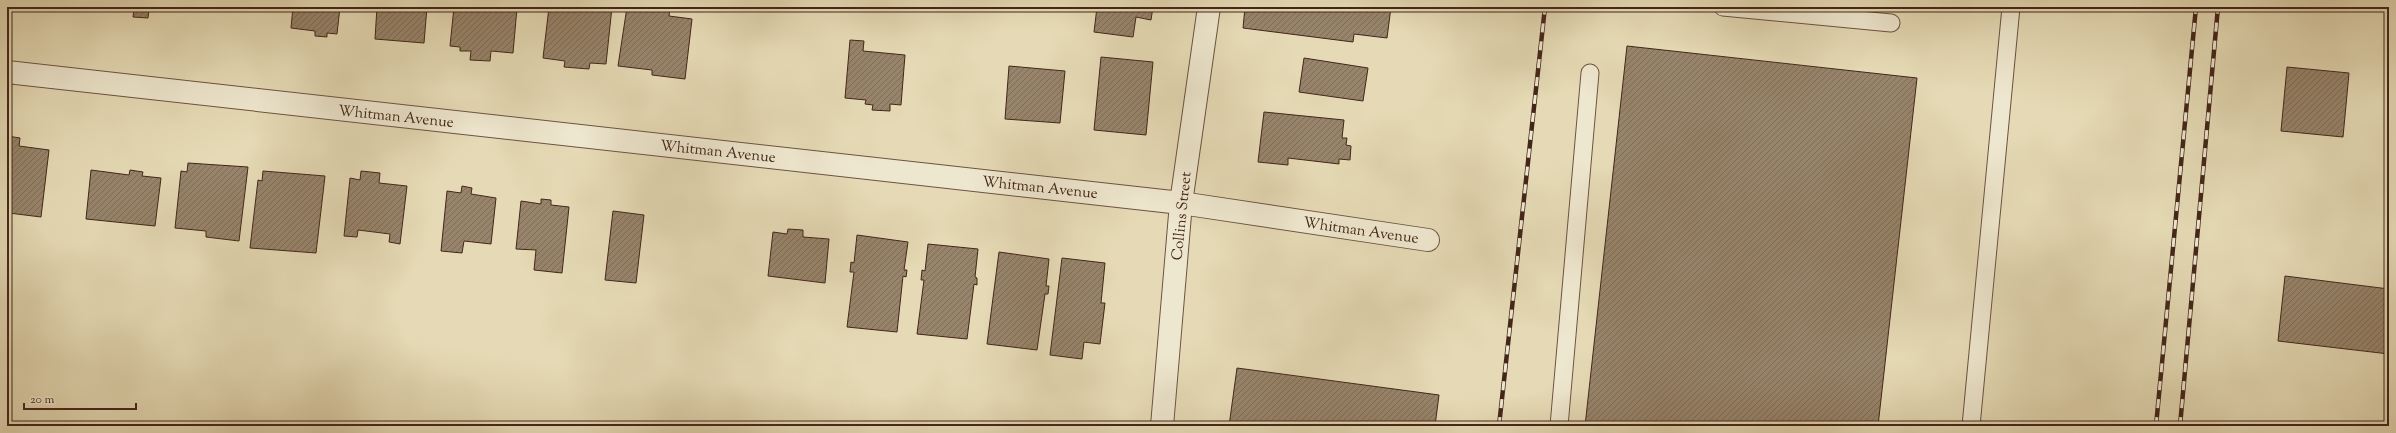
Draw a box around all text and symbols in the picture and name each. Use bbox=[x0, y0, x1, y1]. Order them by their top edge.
street label: Whitman Avenue bbox=[337, 101, 455, 134]
street label: Whitman Avenue bbox=[659, 136, 777, 169]
street label: Collins Street bbox=[1167, 171, 1198, 262]
street label: Whitman Avenue bbox=[981, 172, 1099, 205]
street label: Whitman Avenue bbox=[1302, 213, 1420, 250]
scale bar bbox=[24, 385, 136, 411]
text: 20 m bbox=[30, 391, 55, 409]

